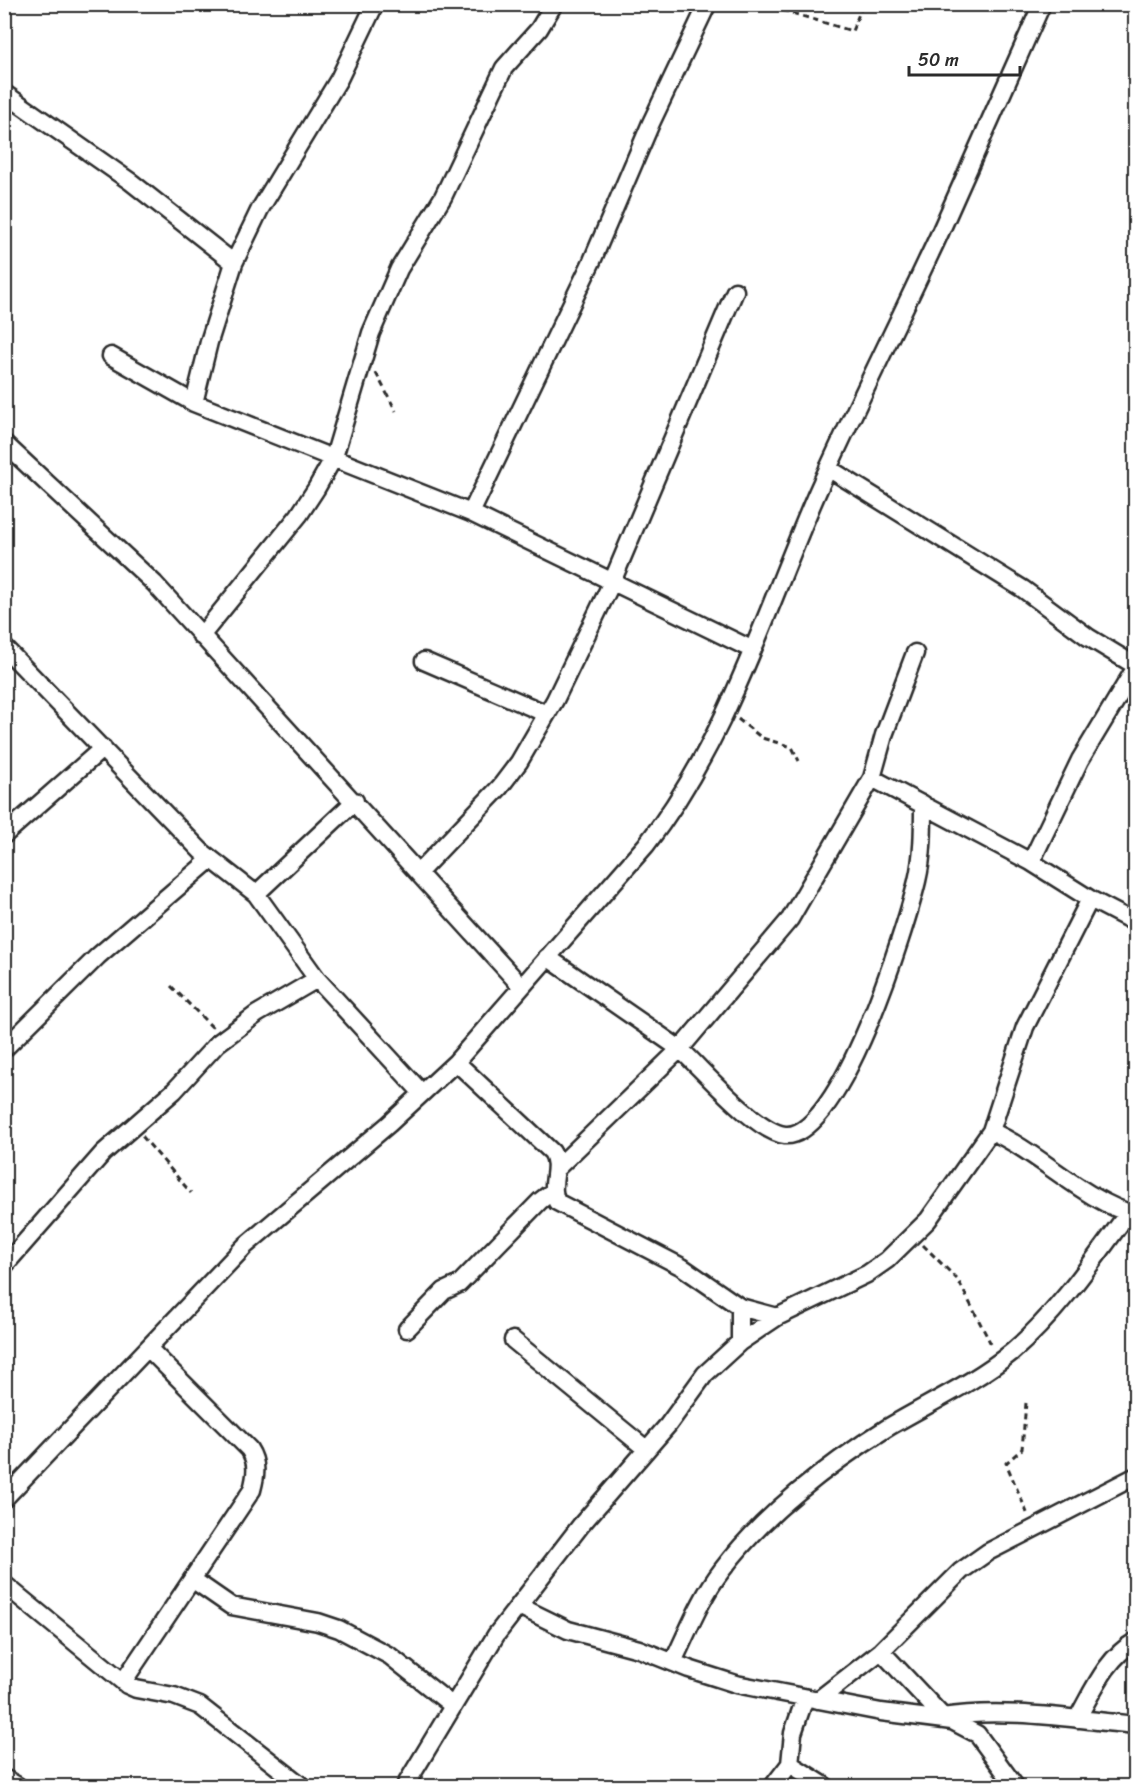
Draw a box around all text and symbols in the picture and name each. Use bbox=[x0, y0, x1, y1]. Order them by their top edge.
scale bar bbox=[909, 39, 1020, 77]
text: 50 m bbox=[918, 44, 959, 76]

